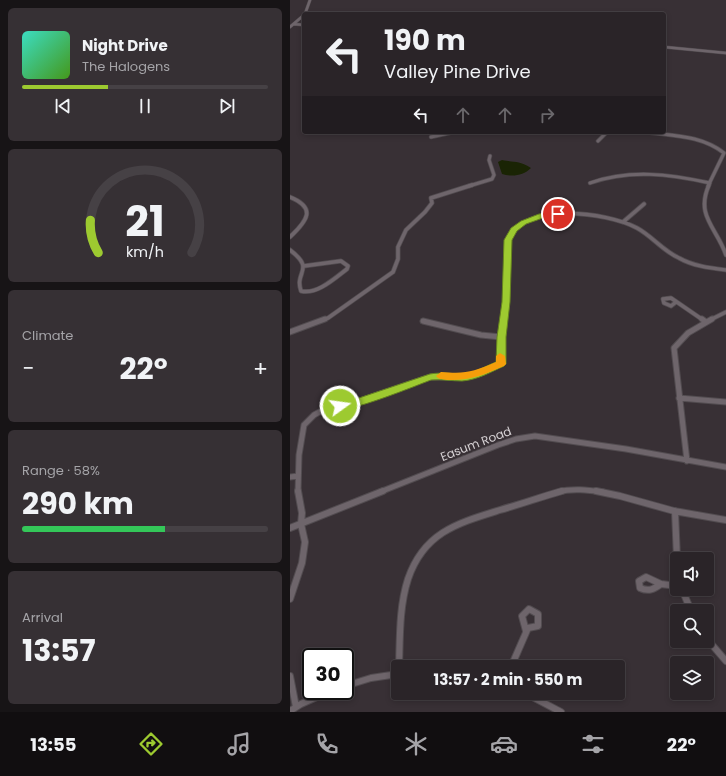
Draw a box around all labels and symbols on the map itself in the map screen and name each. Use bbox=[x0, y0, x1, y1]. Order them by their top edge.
pin bbox=[541, 197, 575, 231]
position arrow bbox=[319, 385, 361, 427]
street label: Easum Road bbox=[438, 422, 514, 465]
speed limit sign: 30 bbox=[302, 648, 354, 700]

